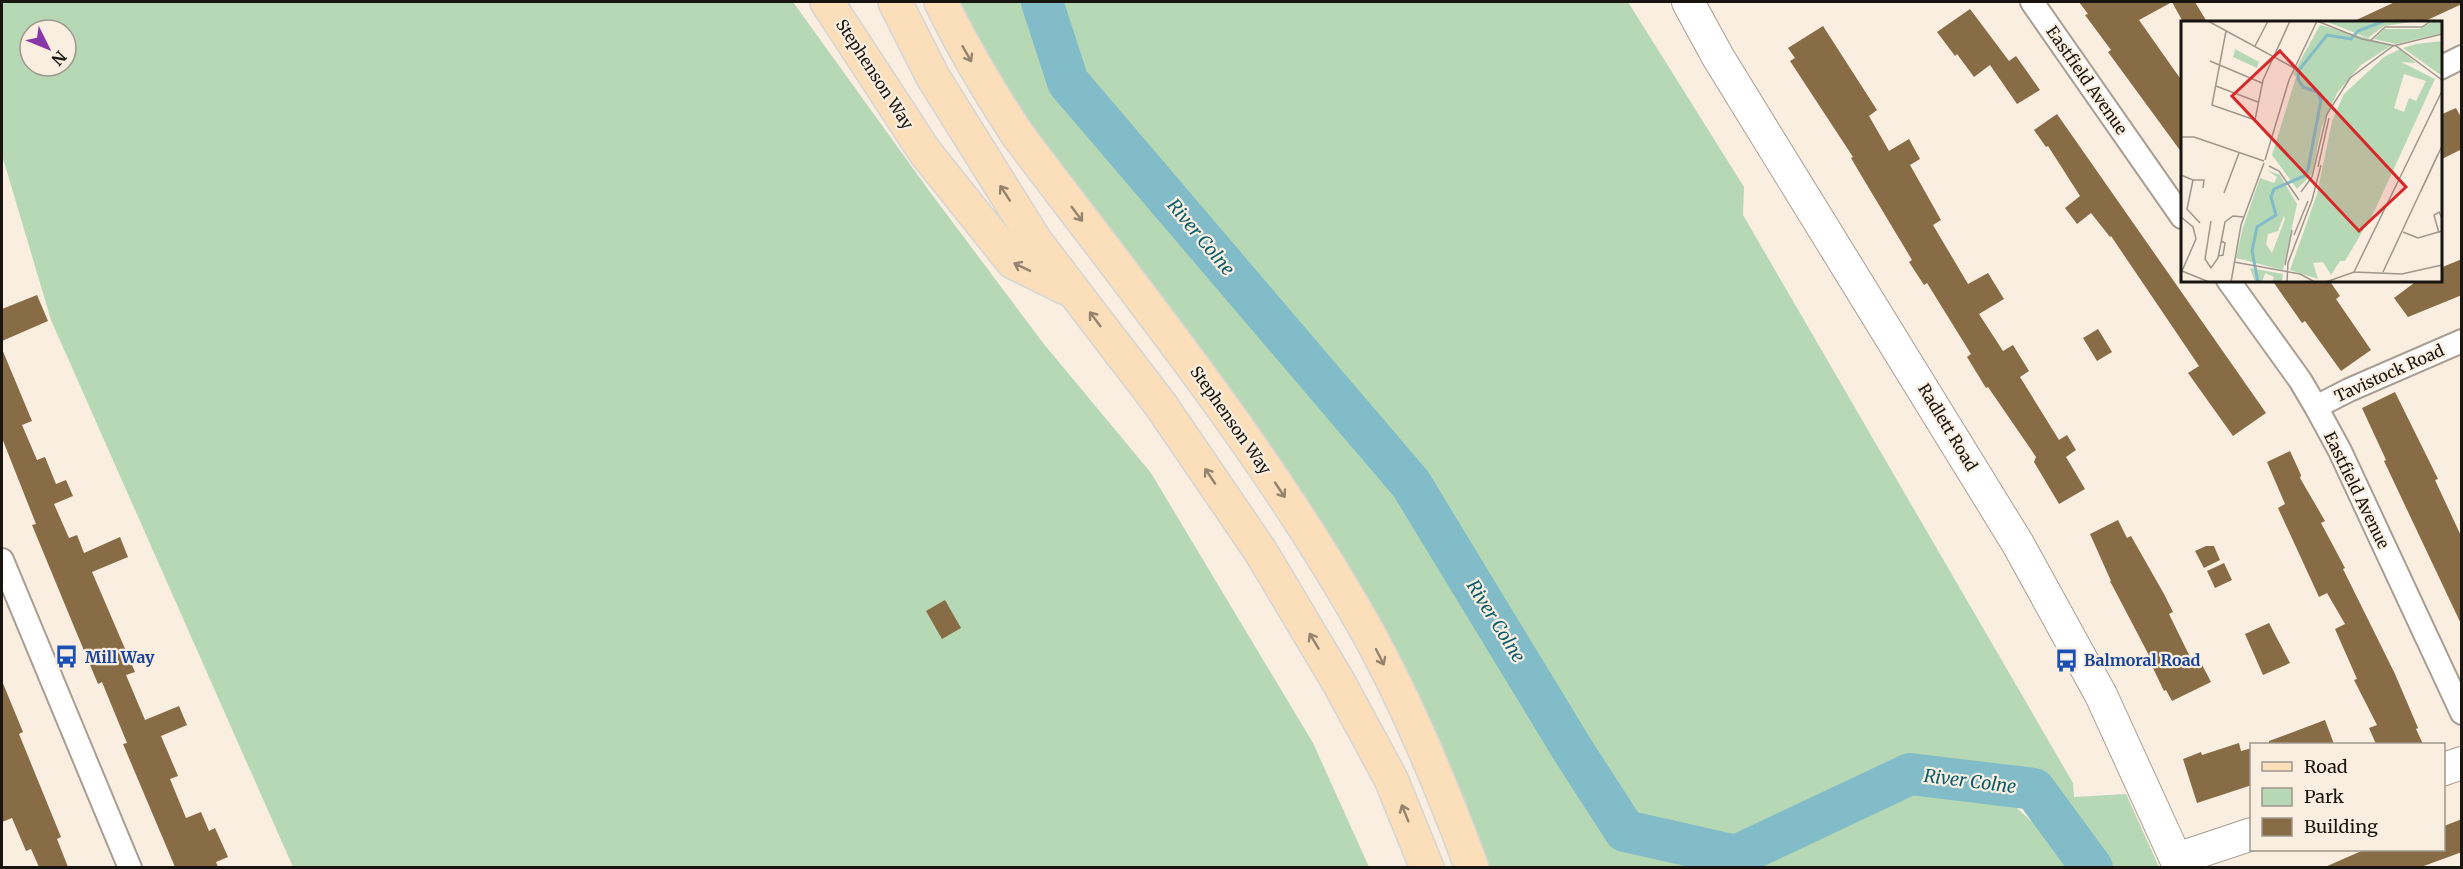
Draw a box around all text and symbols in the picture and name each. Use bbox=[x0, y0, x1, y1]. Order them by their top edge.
street label: Stephenson Way bbox=[832, 15, 918, 133]
north arrow bbox=[18, 18, 78, 78]
inset map bbox=[2181, 21, 2442, 282]
street label: Eastfield Avenue bbox=[2042, 22, 2132, 138]
one-way arrow bbox=[961, 45, 973, 62]
text: N bbox=[47, 47, 71, 70]
one-way arrow bbox=[998, 185, 1011, 202]
water label: River Colne bbox=[1162, 194, 1240, 280]
one-way arrow bbox=[1071, 206, 1084, 222]
one-way arrow bbox=[1014, 261, 1032, 272]
one-way arrow bbox=[1088, 311, 1101, 327]
street label: Tavistock Road bbox=[2331, 340, 2447, 406]
street label: Stephenson Way bbox=[1186, 362, 1276, 478]
street label: Radlett Road bbox=[1914, 380, 1982, 475]
street label: Eastfield Avenue bbox=[2320, 428, 2394, 552]
one-way arrow bbox=[1204, 468, 1216, 485]
one-way arrow bbox=[1274, 481, 1286, 497]
water label: River Colne bbox=[1462, 576, 1530, 666]
one-way arrow bbox=[1308, 633, 1320, 650]
bus stop icon: Mill Way bbox=[54, 644, 80, 670]
place label: Mill Way bbox=[85, 647, 155, 667]
bus stop icon: Balmoral Road bbox=[2053, 647, 2079, 673]
one-way arrow bbox=[1374, 648, 1386, 665]
place label: Balmoral Road bbox=[2084, 650, 2201, 670]
legend bbox=[2250, 743, 2445, 851]
text: Road bbox=[2304, 755, 2348, 778]
water label: River Colne bbox=[1923, 764, 2017, 798]
text: Park bbox=[2304, 785, 2345, 808]
one-way arrow bbox=[1399, 805, 1410, 823]
text: Building bbox=[2304, 815, 2378, 838]

